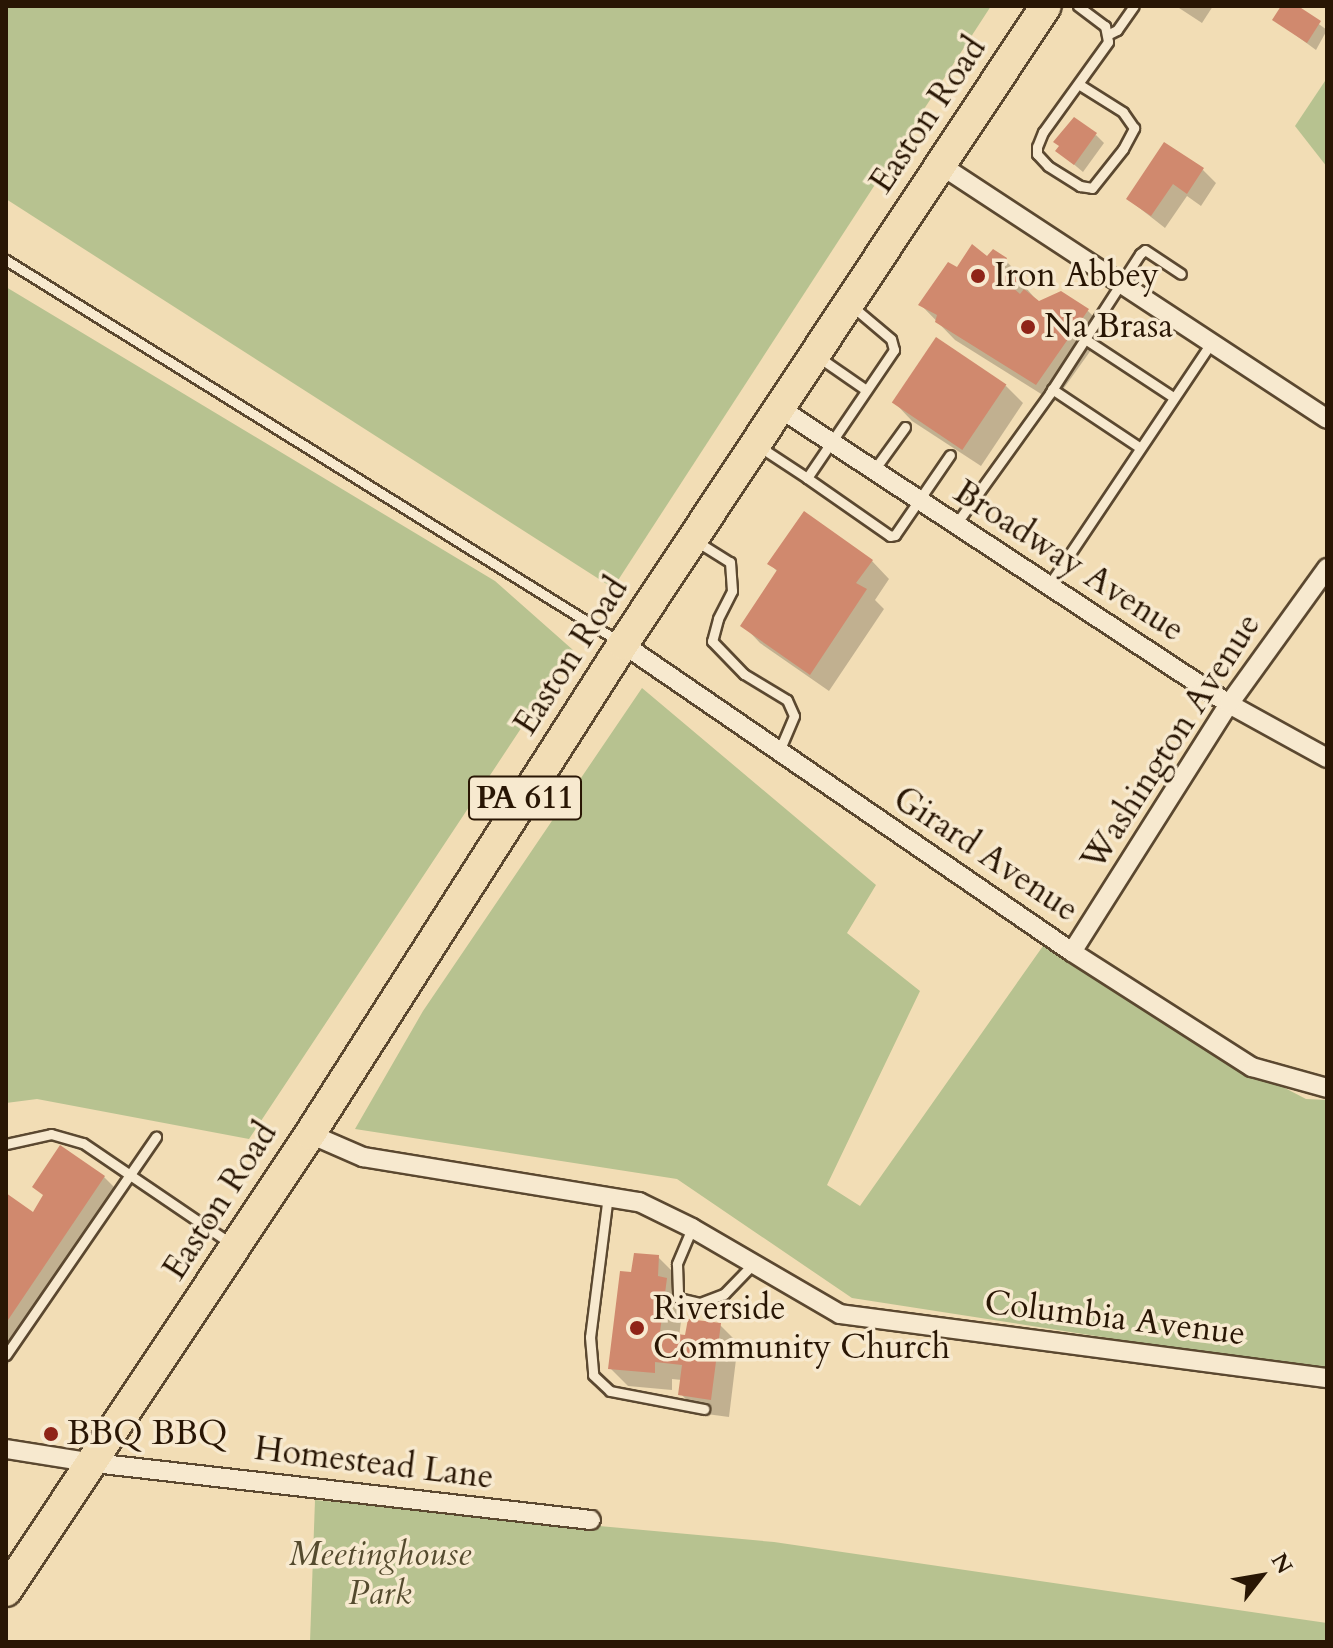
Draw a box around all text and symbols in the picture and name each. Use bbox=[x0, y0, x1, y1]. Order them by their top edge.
street label: Easton Road bbox=[861, 29, 995, 201]
place label: Iron Abbey bbox=[994, 256, 1159, 296]
marker: Iron Abbey bbox=[969, 267, 987, 285]
place label: Na Brasa bbox=[1044, 307, 1173, 347]
marker: Na Brasa bbox=[1019, 318, 1037, 336]
street label: Broadway Avenue bbox=[946, 471, 1192, 651]
street label: Easton Road bbox=[505, 570, 637, 742]
street label: Washington Avenue bbox=[1073, 606, 1269, 878]
road number: PA 611 bbox=[467, 770, 583, 826]
street label: Girard Avenue bbox=[886, 777, 1086, 931]
street label: Easton Road bbox=[154, 1115, 286, 1287]
street label: Columbia Avenue bbox=[982, 1282, 1248, 1354]
place label: Riverside Community Church bbox=[653, 1288, 950, 1368]
marker: Riverside Community Church bbox=[628, 1319, 646, 1337]
place label: BBQ BBQ bbox=[67, 1414, 227, 1454]
marker: BBQ BBQ bbox=[42, 1425, 60, 1443]
street label: Homestead Lane bbox=[252, 1428, 496, 1498]
park label: Meetinghouse Park bbox=[289, 1534, 471, 1614]
north arrow bbox=[1221, 1536, 1301, 1616]
text: N bbox=[1264, 1548, 1299, 1580]

